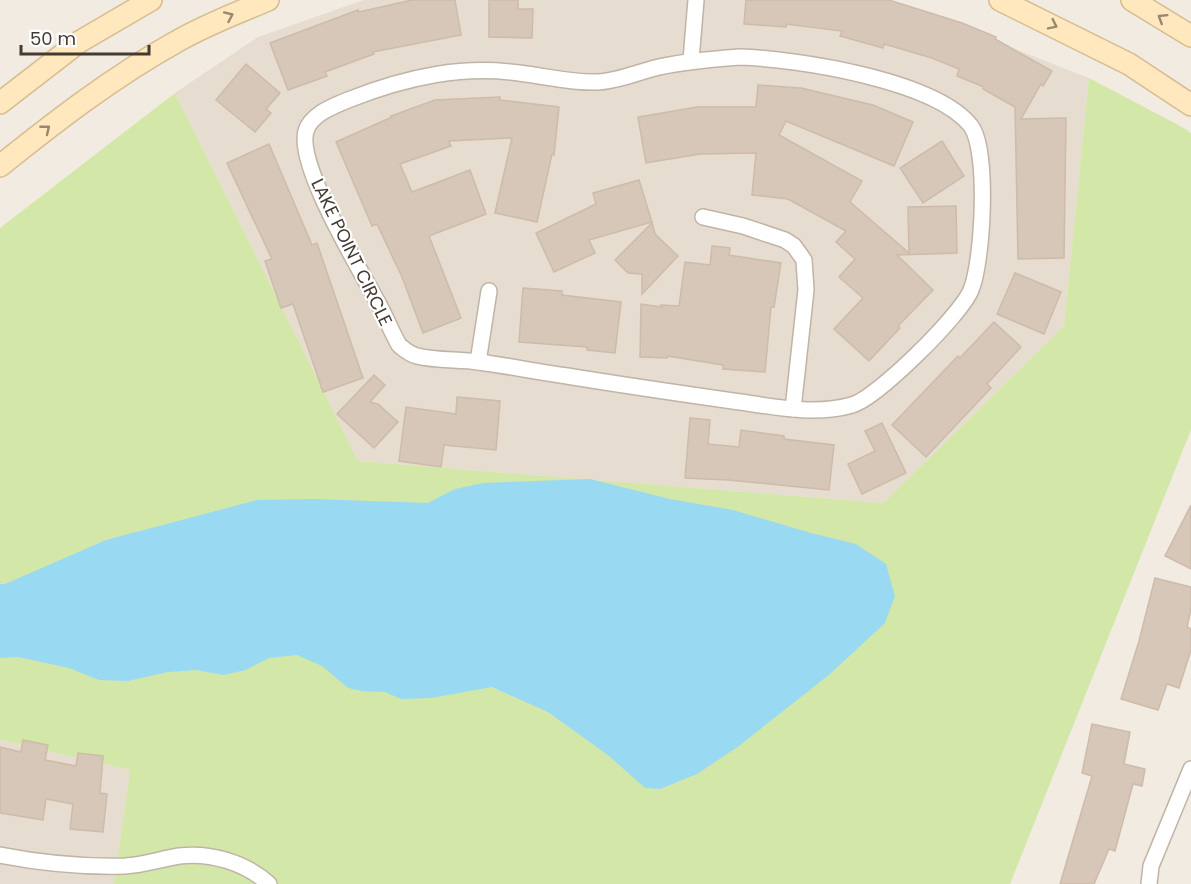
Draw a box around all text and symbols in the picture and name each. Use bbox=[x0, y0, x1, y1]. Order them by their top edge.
one-way arrow bbox=[223, 12, 234, 24]
one-way arrow bbox=[1158, 13, 1168, 25]
scale bar bbox=[21, 18, 148, 56]
one-way arrow bbox=[1046, 18, 1057, 29]
text: 50 m bbox=[30, 26, 76, 51]
one-way arrow bbox=[39, 126, 50, 137]
street label: LAKE POINT CIRCLE bbox=[305, 174, 399, 330]

